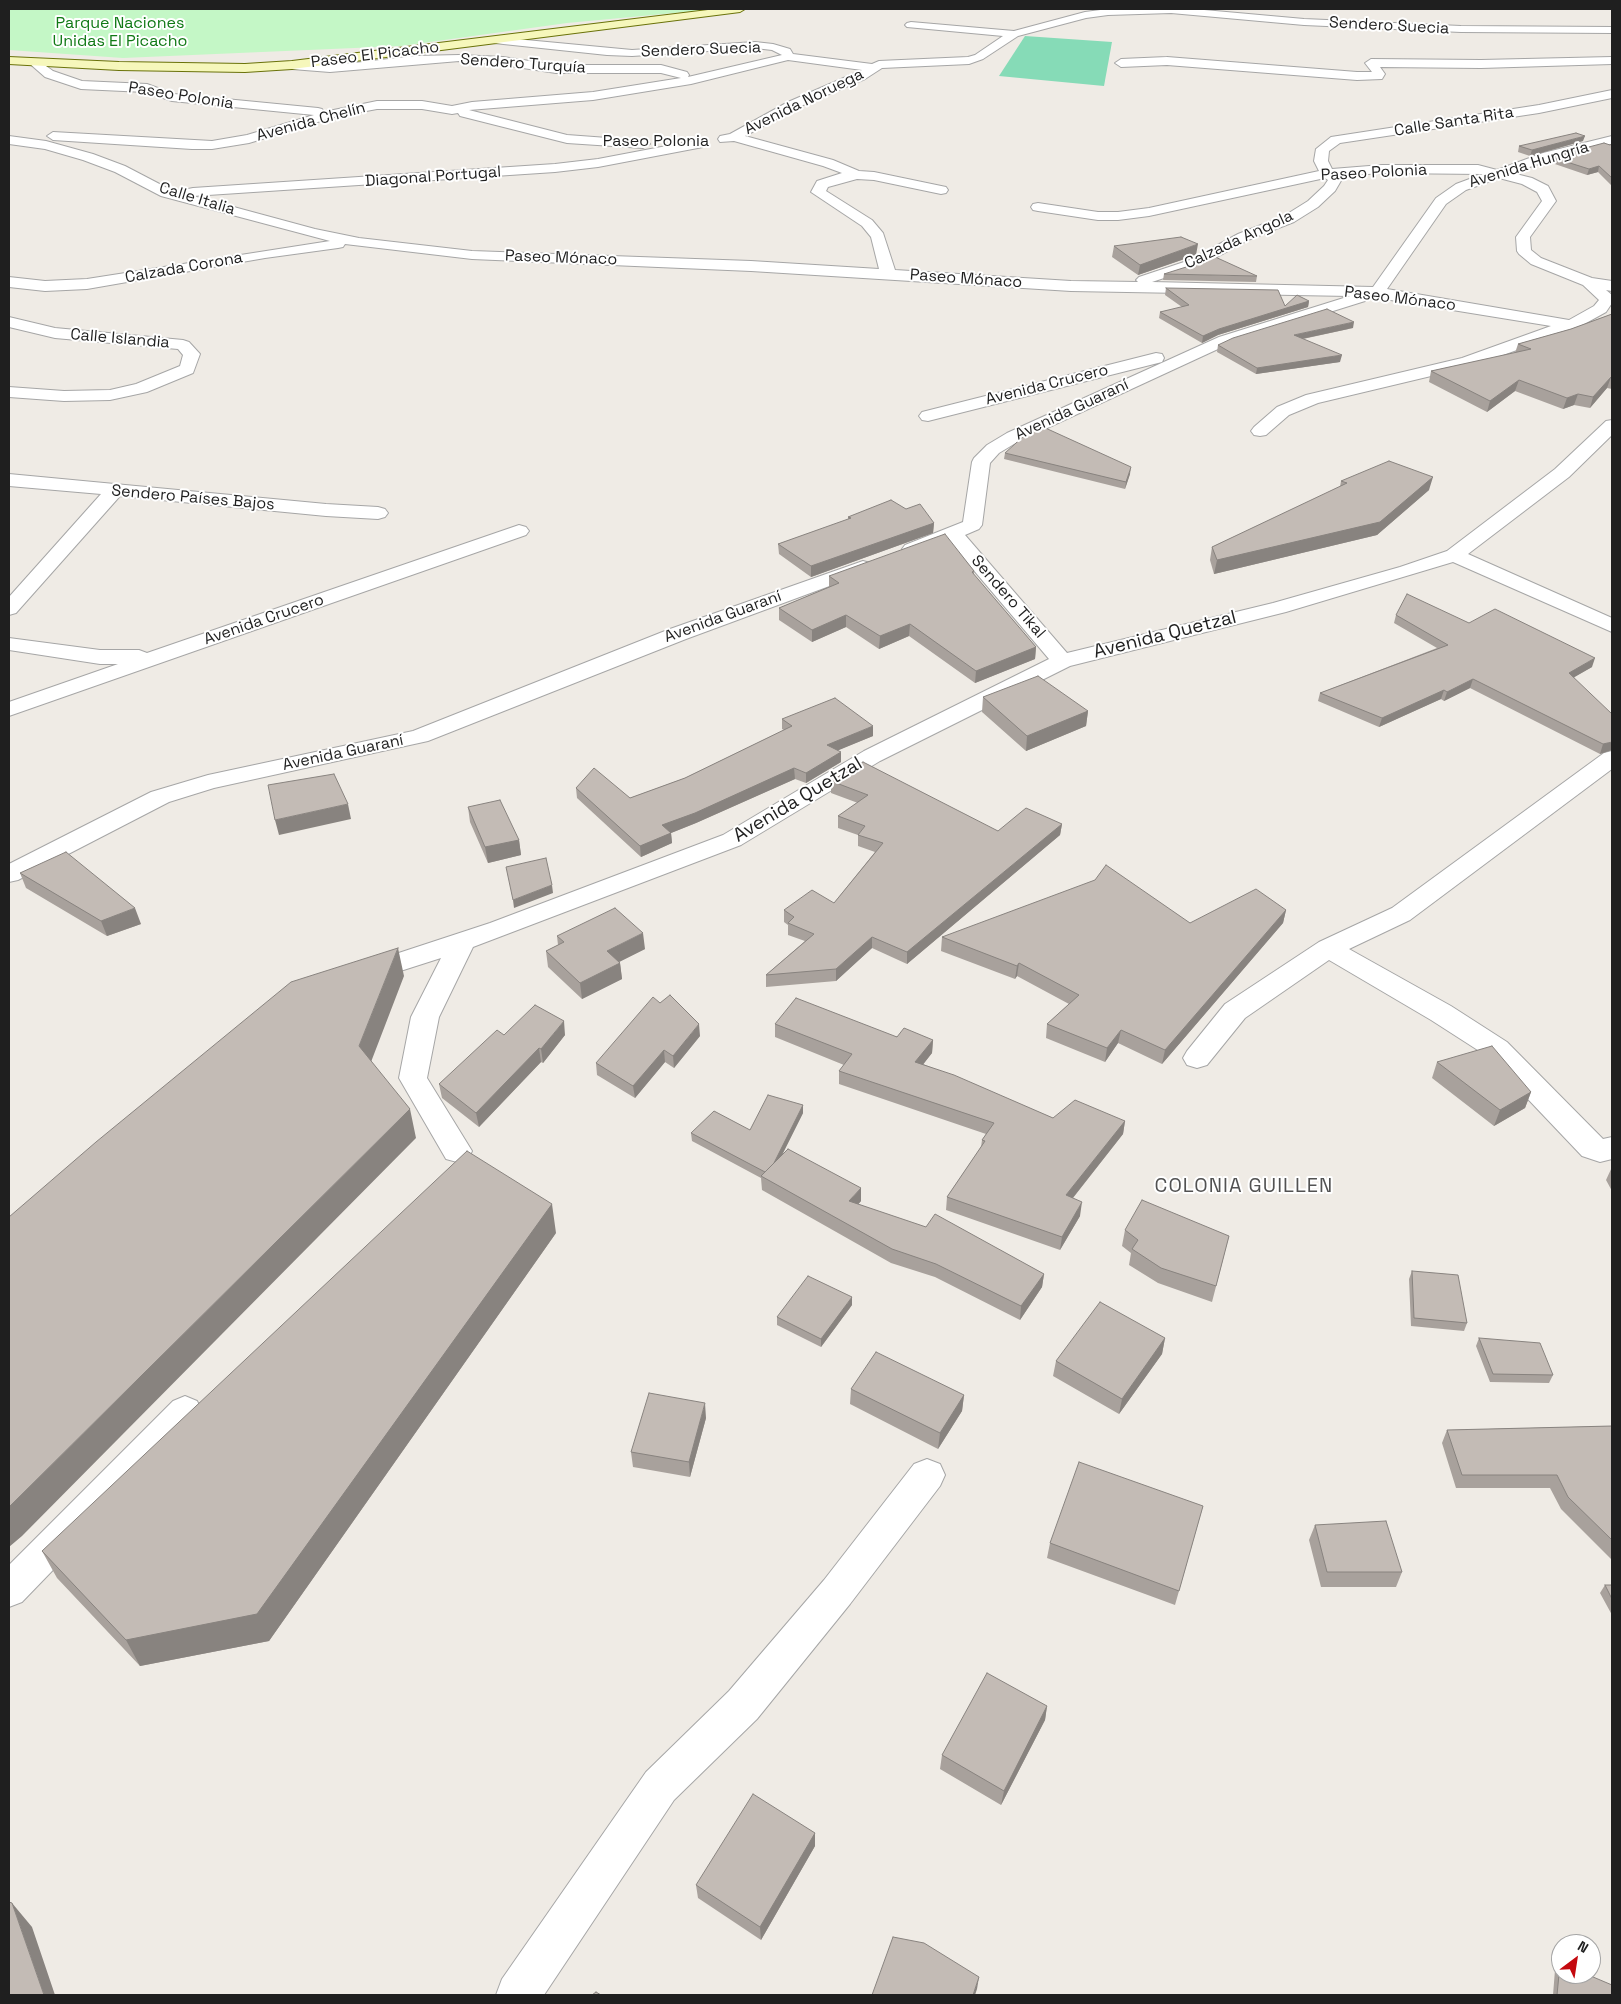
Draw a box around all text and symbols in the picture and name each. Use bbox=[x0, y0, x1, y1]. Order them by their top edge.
street label: Sendero Suecia bbox=[1328, 13, 1450, 39]
park label: Parque Naciones Unidas El Picacho bbox=[53, 14, 187, 52]
street label: Paseo El Picacho bbox=[310, 38, 440, 72]
street label: Sendero Suecia bbox=[641, 38, 761, 62]
street label: Sendero Turquía bbox=[460, 50, 586, 78]
street label: Avenida Noruega bbox=[741, 65, 867, 139]
street label: Paseo Polonia bbox=[127, 78, 235, 114]
street label: Avenida Chelín bbox=[254, 98, 368, 146]
street label: Calle Santa Rita bbox=[1393, 103, 1515, 141]
street label: Paseo Polonia bbox=[603, 132, 709, 152]
street label: Avenida Hungría bbox=[1467, 138, 1591, 192]
street label: Paseo Polonia bbox=[1320, 161, 1428, 185]
street label: Diagonal Portugal bbox=[364, 163, 502, 191]
street label: Calle Italia bbox=[157, 178, 237, 220]
street label: Calzada Angola bbox=[1182, 206, 1296, 274]
street label: Paseo Mónaco bbox=[504, 246, 618, 270]
street label: Calzada Corona bbox=[124, 248, 244, 288]
street label: Paseo Mónaco bbox=[909, 266, 1023, 292]
street label: Paseo Mónaco bbox=[1343, 283, 1457, 315]
street label: Calle Islandia bbox=[70, 325, 170, 353]
street label: Avenida Crucero bbox=[984, 360, 1110, 410]
street label: Avenida Guaraní bbox=[1012, 375, 1132, 445]
street label: Sendero Países Bajos bbox=[111, 481, 275, 515]
street label: Sendero Tikal bbox=[967, 552, 1049, 642]
street label: Avenida Guaraní bbox=[662, 587, 784, 647]
street label: Avenida Crucero bbox=[201, 590, 327, 650]
street label: Avenida Quetzal bbox=[1091, 606, 1239, 664]
street label: Avenida Guaraní bbox=[281, 731, 405, 775]
street label: Avenida Quetzal bbox=[729, 753, 867, 847]
district label: COLONIA GUILLEN bbox=[1153, 1175, 1335, 1199]
north arrow bbox=[1551, 1934, 1601, 1984]
text: N bbox=[1575, 1937, 1592, 1957]

